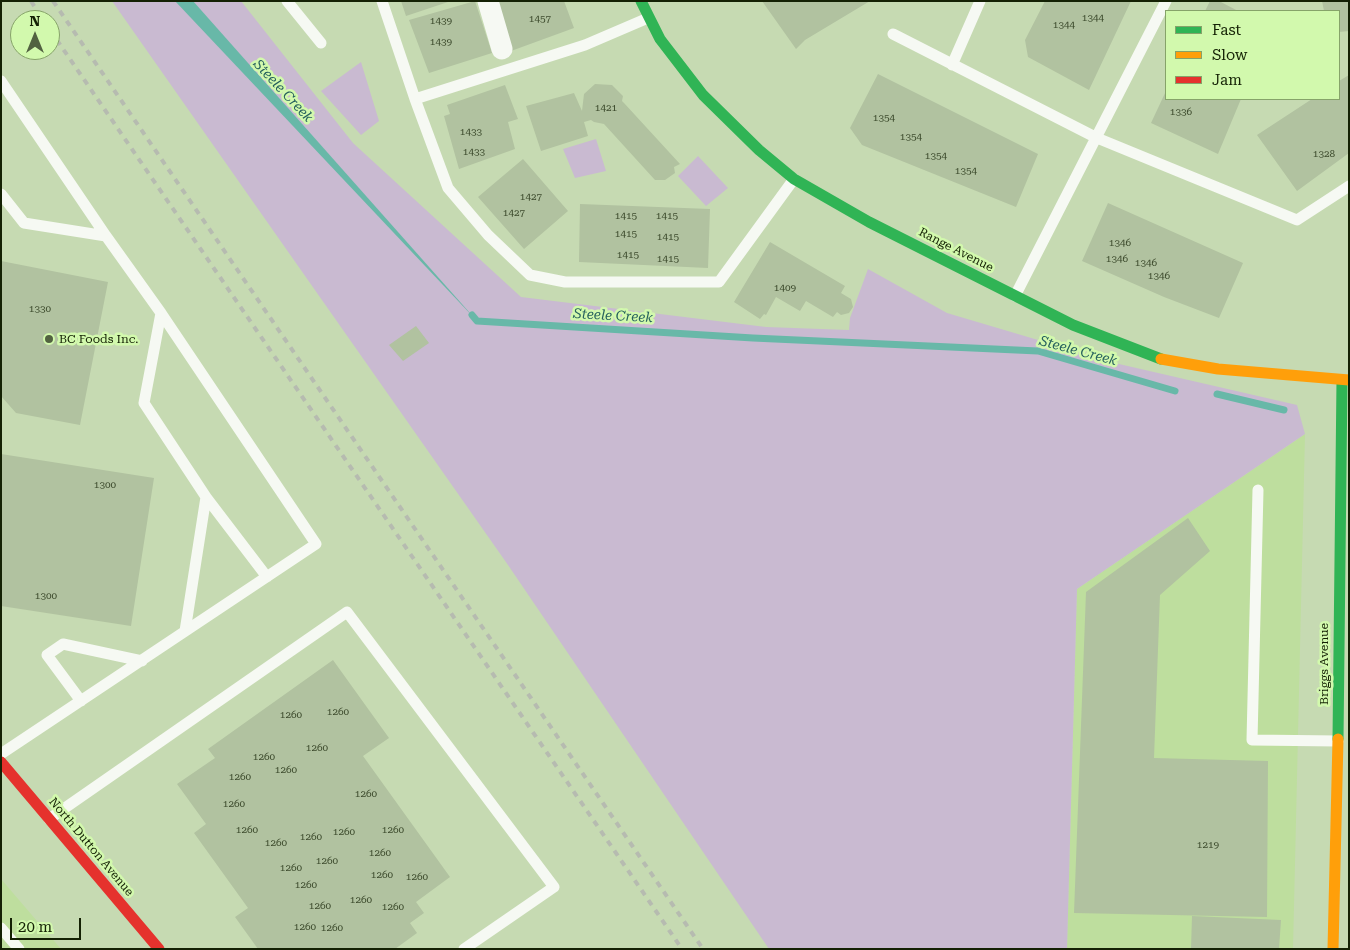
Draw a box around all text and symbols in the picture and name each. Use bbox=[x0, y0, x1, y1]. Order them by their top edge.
north arrow bbox=[10, 10, 60, 60]
legend bbox=[1165, 10, 1340, 100]
house number: 1344 bbox=[1082, 12, 1104, 24]
text: N bbox=[30, 13, 40, 29]
house number: 1457 bbox=[529, 13, 551, 25]
house number: 1439 bbox=[430, 15, 452, 27]
house number: 1344 bbox=[1053, 19, 1075, 31]
text: Fast bbox=[1212, 21, 1241, 39]
house number: 1439 bbox=[430, 36, 452, 48]
text: Slow bbox=[1212, 46, 1247, 64]
water label: Steele Creek bbox=[250, 56, 316, 126]
text: Jam bbox=[1212, 71, 1242, 89]
house number: 1421 bbox=[595, 102, 617, 114]
house number: 1336 bbox=[1170, 106, 1192, 118]
house number: 1354 bbox=[873, 112, 895, 124]
house number: 1433 bbox=[460, 126, 482, 138]
house number: 1354 bbox=[900, 131, 922, 143]
house number: 1433 bbox=[463, 146, 485, 158]
house number: 1328 bbox=[1313, 148, 1335, 160]
house number: 1354 bbox=[925, 150, 947, 162]
house number: 1354 bbox=[955, 165, 977, 177]
house number: 1427 bbox=[520, 191, 542, 203]
house number: 1427 bbox=[503, 207, 525, 219]
house number: 1415 bbox=[615, 210, 637, 222]
house number: 1415 bbox=[656, 210, 678, 222]
street label: Range Avenue bbox=[916, 225, 996, 275]
house number: 1415 bbox=[615, 228, 637, 240]
house number: 1415 bbox=[657, 231, 679, 243]
house number: 1346 bbox=[1109, 237, 1131, 249]
house number: 1415 bbox=[617, 249, 639, 261]
house number: 1415 bbox=[657, 253, 679, 265]
house number: 1346 bbox=[1106, 253, 1128, 265]
house number: 1346 bbox=[1135, 257, 1157, 269]
house number: 1346 bbox=[1148, 270, 1170, 282]
house number: 1409 bbox=[774, 282, 796, 294]
house number: 1330 bbox=[29, 303, 51, 315]
water label: Steele Creek bbox=[573, 306, 653, 326]
place label: BC Foods Inc. bbox=[59, 332, 138, 346]
marker: BC Foods Inc. bbox=[43, 333, 55, 345]
water label: Steele Creek bbox=[1037, 333, 1119, 369]
house number: 1300 bbox=[94, 479, 116, 491]
house number: 1300 bbox=[35, 590, 57, 602]
street label: Briggs Avenue bbox=[1317, 623, 1331, 705]
house number: 1260 bbox=[327, 706, 349, 718]
house number: 1260 bbox=[280, 709, 302, 721]
house number: 1260 bbox=[306, 742, 328, 754]
house number: 1260 bbox=[253, 751, 275, 763]
house number: 1260 bbox=[275, 764, 297, 776]
house number: 1260 bbox=[229, 771, 251, 783]
house number: 1260 bbox=[355, 788, 377, 800]
street label: North Dutton Avenue bbox=[46, 795, 136, 899]
house number: 1260 bbox=[223, 798, 245, 810]
house number: 1260 bbox=[236, 824, 258, 836]
house number: 1260 bbox=[382, 824, 404, 836]
house number: 1260 bbox=[333, 826, 355, 838]
house number: 1260 bbox=[300, 831, 322, 843]
house number: 1260 bbox=[265, 837, 287, 849]
house number: 1219 bbox=[1197, 839, 1219, 851]
house number: 1260 bbox=[369, 847, 391, 859]
house number: 1260 bbox=[316, 855, 338, 867]
house number: 1260 bbox=[280, 862, 302, 874]
house number: 1260 bbox=[371, 869, 393, 881]
house number: 1260 bbox=[406, 871, 428, 883]
house number: 1260 bbox=[295, 879, 317, 891]
house number: 1260 bbox=[350, 894, 372, 906]
house number: 1260 bbox=[309, 900, 331, 912]
house number: 1260 bbox=[382, 901, 404, 913]
scale bar bbox=[12, 908, 84, 940]
text: 20 m bbox=[18, 918, 52, 936]
house number: 1260 bbox=[294, 921, 316, 933]
house number: 1260 bbox=[321, 922, 343, 934]

